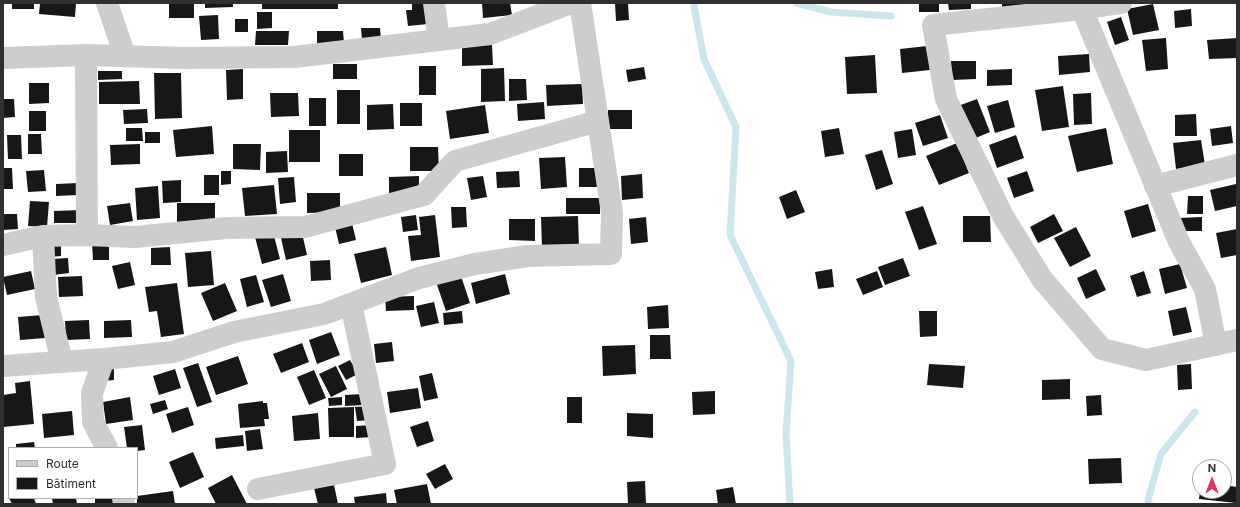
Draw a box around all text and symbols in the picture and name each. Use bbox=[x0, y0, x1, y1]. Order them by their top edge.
legend bbox=[8, 447, 138, 499]
text: Route bbox=[46, 456, 79, 471]
north arrow bbox=[1192, 459, 1232, 499]
text: N bbox=[1208, 461, 1216, 475]
text: Bâtiment bbox=[46, 476, 96, 491]

